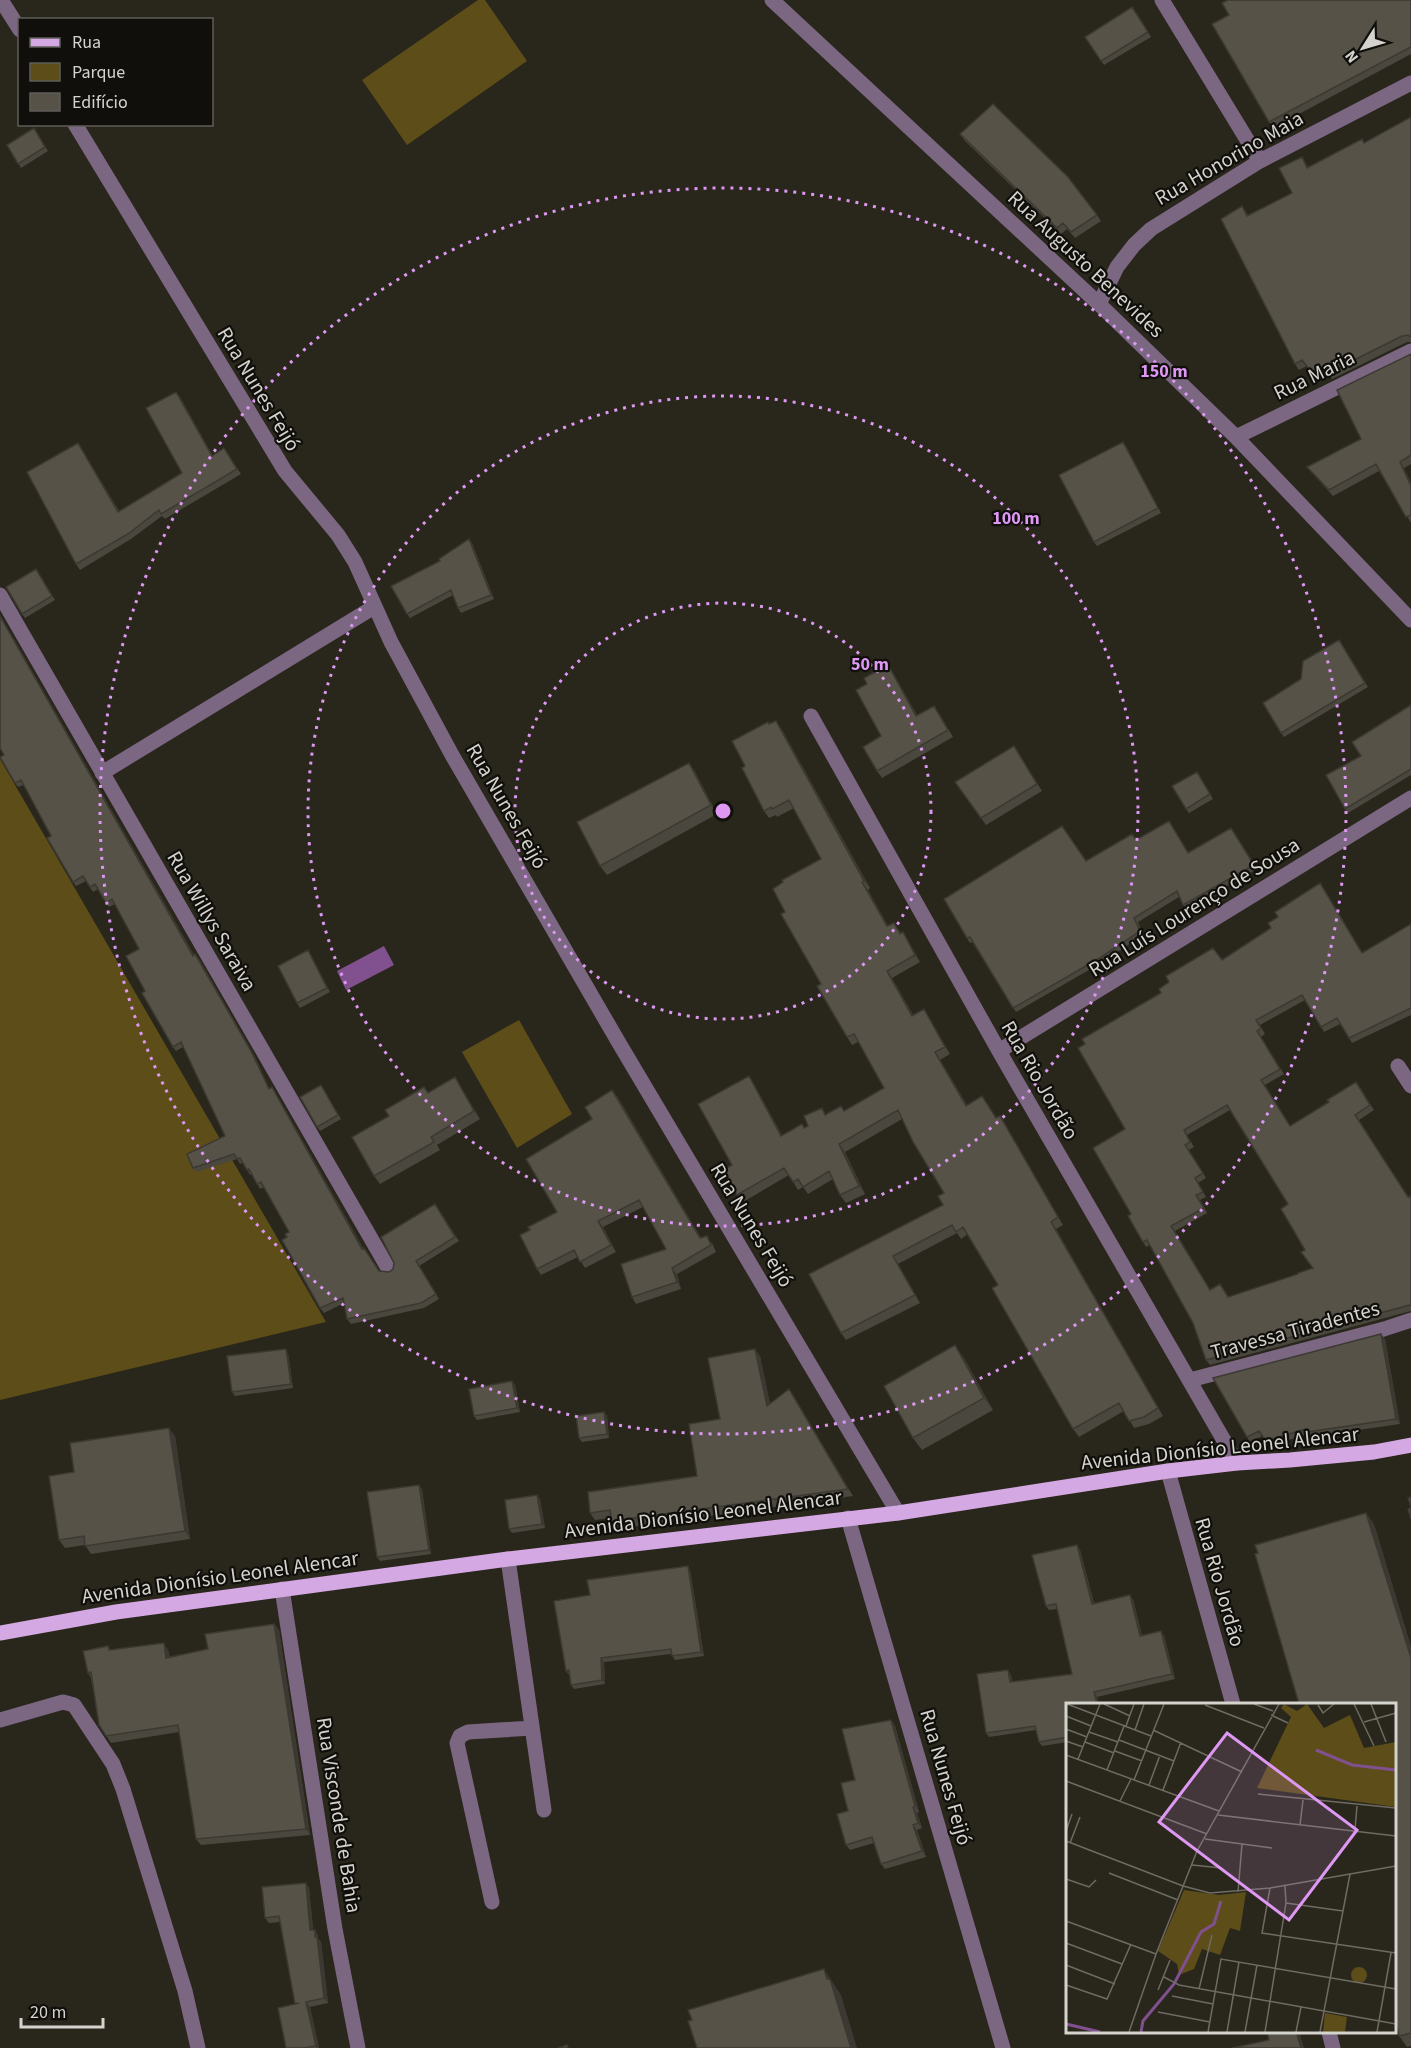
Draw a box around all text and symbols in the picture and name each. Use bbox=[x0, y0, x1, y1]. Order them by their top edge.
legend bbox=[18, 18, 213, 126]
north arrow bbox=[1333, 18, 1393, 78]
text: Rua bbox=[72, 30, 101, 55]
text: N bbox=[1340, 46, 1364, 67]
text: Parque bbox=[72, 60, 125, 85]
text: Edifício bbox=[72, 90, 128, 115]
street label: Rua Honorino Maia bbox=[1149, 103, 1309, 213]
street label: Rua Augusto Benevides bbox=[1001, 183, 1171, 345]
street label: Rua Nunes Feijó bbox=[210, 321, 308, 457]
street label: Rua Maria bbox=[1268, 342, 1360, 408]
text: 150 m bbox=[1140, 359, 1188, 384]
text: 100 m bbox=[992, 506, 1040, 531]
text: 50 m bbox=[851, 652, 889, 677]
street label: Rua Nunes Feijó bbox=[459, 738, 555, 874]
centre of rings bbox=[713, 801, 733, 821]
street label: Rua Luís Lourenço de Sousa bbox=[1083, 830, 1305, 984]
street label: Rua Willys Saraiva bbox=[160, 845, 264, 997]
street label: Rua Rio Jordão bbox=[994, 1015, 1086, 1145]
street label: Rua Nunes Feijó bbox=[703, 1157, 801, 1293]
street label: Travessa Tiradentes bbox=[1207, 1293, 1383, 1367]
street label: Avenida Dionísio Leonel Alencar bbox=[1080, 1418, 1361, 1478]
street label: Avenida Dionísio Leonel Alencar bbox=[563, 1482, 844, 1546]
street label: Rua Rio Jordão bbox=[1187, 1514, 1253, 1650]
street label: Avenida Dionísio Leonel Alencar bbox=[80, 1543, 361, 1611]
inset map bbox=[1066, 1703, 1396, 2033]
street label: Rua Nunes Feijó bbox=[912, 1705, 980, 1849]
street label: Rua Visconde de Bahia bbox=[309, 1715, 369, 1915]
scale bar bbox=[21, 1991, 104, 2029]
text: 20 m bbox=[30, 2000, 66, 2025]

